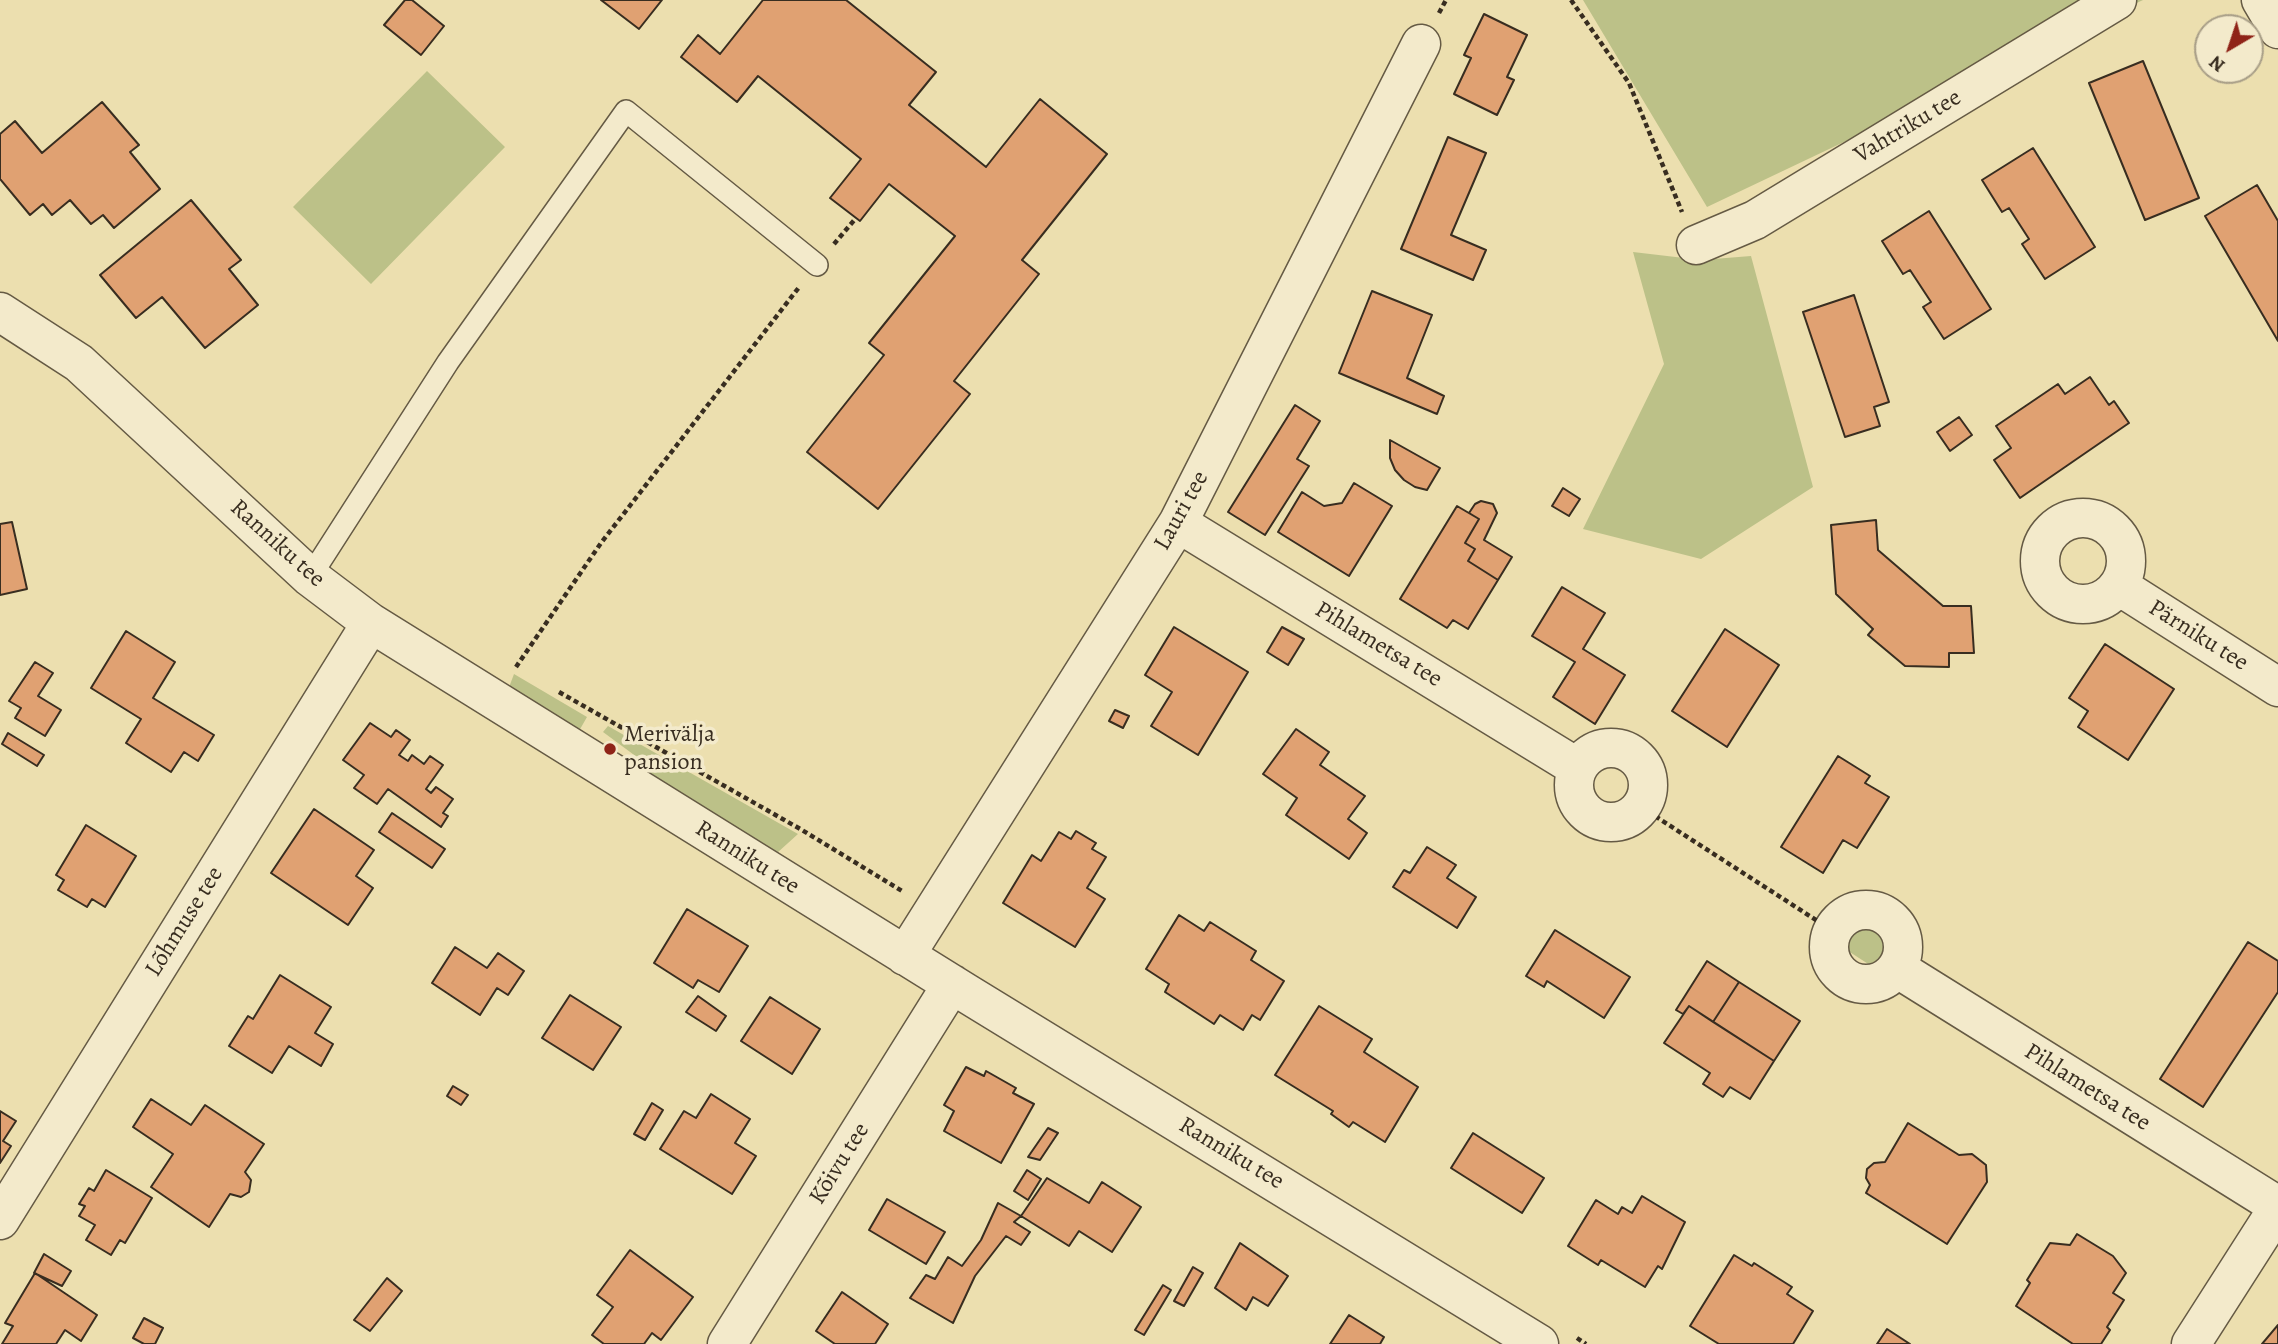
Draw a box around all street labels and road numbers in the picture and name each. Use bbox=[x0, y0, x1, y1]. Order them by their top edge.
street label: Vahtriku tee bbox=[1849, 84, 1967, 170]
street label: Lauri tee bbox=[1148, 466, 1216, 556]
street label: Ranniku tee bbox=[224, 494, 330, 594]
street label: Pärniku tee bbox=[2143, 594, 2253, 678]
street label: Pihlametsa tee bbox=[1309, 596, 1447, 694]
street label: Ranniku tee bbox=[690, 815, 804, 901]
street label: Lõhmuse tee bbox=[140, 862, 230, 982]
street label: Pihlametsa tee bbox=[2019, 1038, 2155, 1138]
street label: Ranniku tee bbox=[1173, 1111, 1289, 1197]
street label: Kõivu tee bbox=[804, 1118, 876, 1210]

